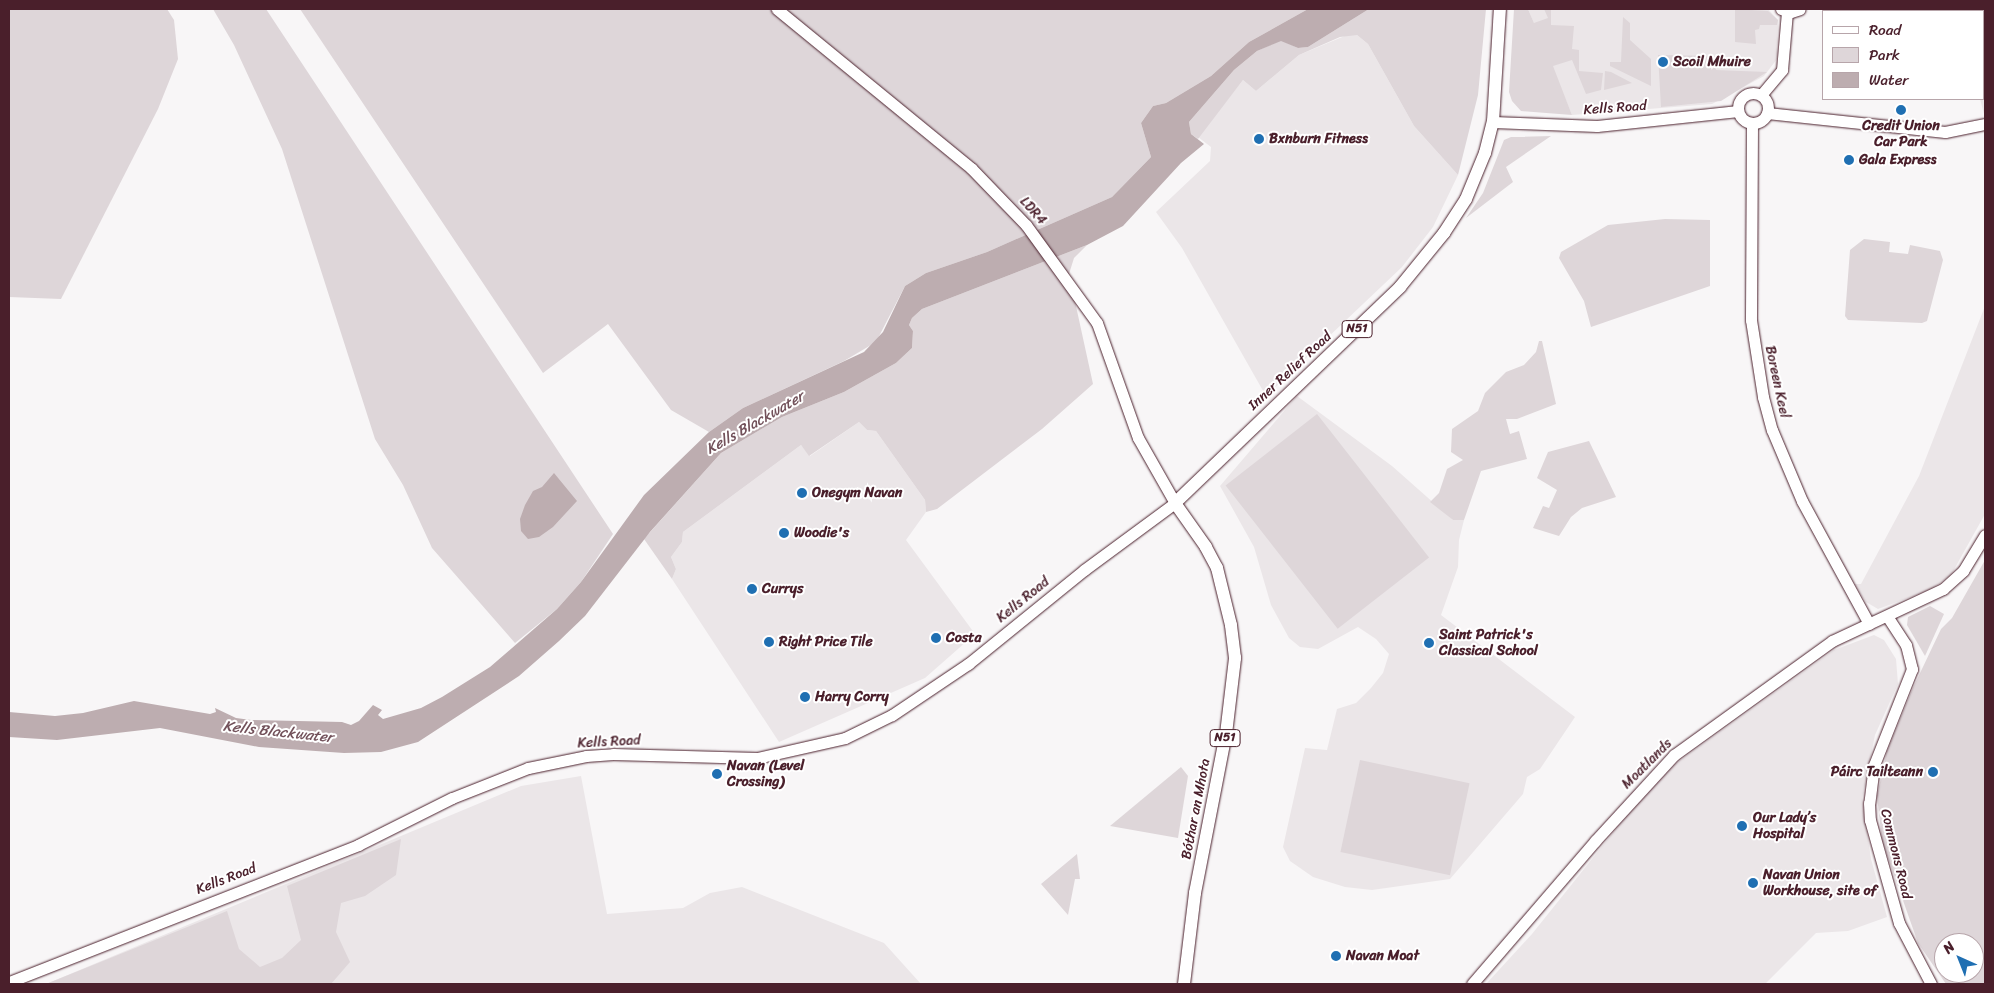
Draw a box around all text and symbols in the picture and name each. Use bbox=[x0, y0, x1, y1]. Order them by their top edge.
legend bbox=[1822, 10, 1984, 100]
text: Road bbox=[1869, 17, 1901, 43]
text: Park bbox=[1869, 42, 1900, 68]
place label: Scoil Mhuire bbox=[1673, 54, 1750, 70]
marker: Scoil Mhuire bbox=[1657, 56, 1669, 68]
text: Water bbox=[1869, 67, 1909, 93]
street label: Kells Road bbox=[1583, 97, 1647, 119]
marker: Credit Union Car Park bbox=[1895, 104, 1907, 116]
place label: Credit Union Car Park bbox=[1862, 118, 1940, 150]
place label: Bxnburn Fitness bbox=[1269, 131, 1369, 147]
marker: Bxnburn Fitness bbox=[1253, 133, 1265, 145]
place label: Gala Express bbox=[1859, 152, 1938, 168]
marker: Gala Express bbox=[1843, 154, 1855, 166]
street label: LDR4 bbox=[1016, 194, 1050, 228]
road number: N51 bbox=[1341, 320, 1373, 338]
street label: Inner Relief Road bbox=[1245, 328, 1335, 414]
street label: Boreen Keel bbox=[1761, 344, 1793, 420]
water label: Kells Blackwater bbox=[703, 388, 807, 458]
place label: Onegym Navan bbox=[812, 485, 902, 501]
marker: Onegym Navan bbox=[796, 487, 808, 499]
place label: Woodie's bbox=[794, 525, 849, 541]
marker: Woodie's bbox=[778, 527, 790, 539]
street label: Kells Road bbox=[993, 574, 1053, 626]
place label: Currys bbox=[762, 581, 803, 597]
marker: Currys bbox=[746, 583, 758, 595]
place label: Saint Patrick's Classical School bbox=[1439, 627, 1538, 660]
place label: Costa bbox=[946, 630, 981, 646]
marker: Costa bbox=[930, 632, 942, 644]
place label: Right Price Tile bbox=[779, 634, 874, 650]
marker: Right Price Tile bbox=[763, 636, 775, 648]
marker: Saint Patrick's Classical School bbox=[1423, 637, 1435, 649]
place label: Harry Corry bbox=[815, 689, 889, 705]
marker: Harry Corry bbox=[799, 691, 811, 703]
water label: Kells Blackwater bbox=[222, 717, 334, 747]
road number: N51 bbox=[1209, 728, 1241, 748]
street label: Kells Road bbox=[577, 732, 641, 752]
street label: Moatlands bbox=[1618, 735, 1676, 793]
street label: Bóthar an Mhota bbox=[1178, 757, 1214, 861]
place label: Navan (Level Crossing) bbox=[727, 758, 805, 790]
place label: Páirc Tailteann bbox=[1831, 764, 1923, 780]
marker: Páirc Tailteann bbox=[1927, 766, 1939, 778]
marker: Navan (Level Crossing) bbox=[711, 768, 723, 780]
street label: Commons Road bbox=[1877, 807, 1915, 901]
place label: Our Lady’s Hospital bbox=[1753, 810, 1816, 842]
marker: Our Lady’s Hospital bbox=[1735, 819, 1749, 833]
street label: Kells Road bbox=[194, 860, 258, 898]
place label: Navan Union Workhouse, site of bbox=[1763, 867, 1878, 900]
marker: Navan Union Workhouse, site of bbox=[1747, 877, 1759, 889]
north arrow bbox=[1934, 933, 1984, 983]
text: N bbox=[1937, 935, 1961, 960]
place label: Navan Moat bbox=[1346, 948, 1419, 964]
marker: Navan Moat bbox=[1330, 950, 1342, 962]

